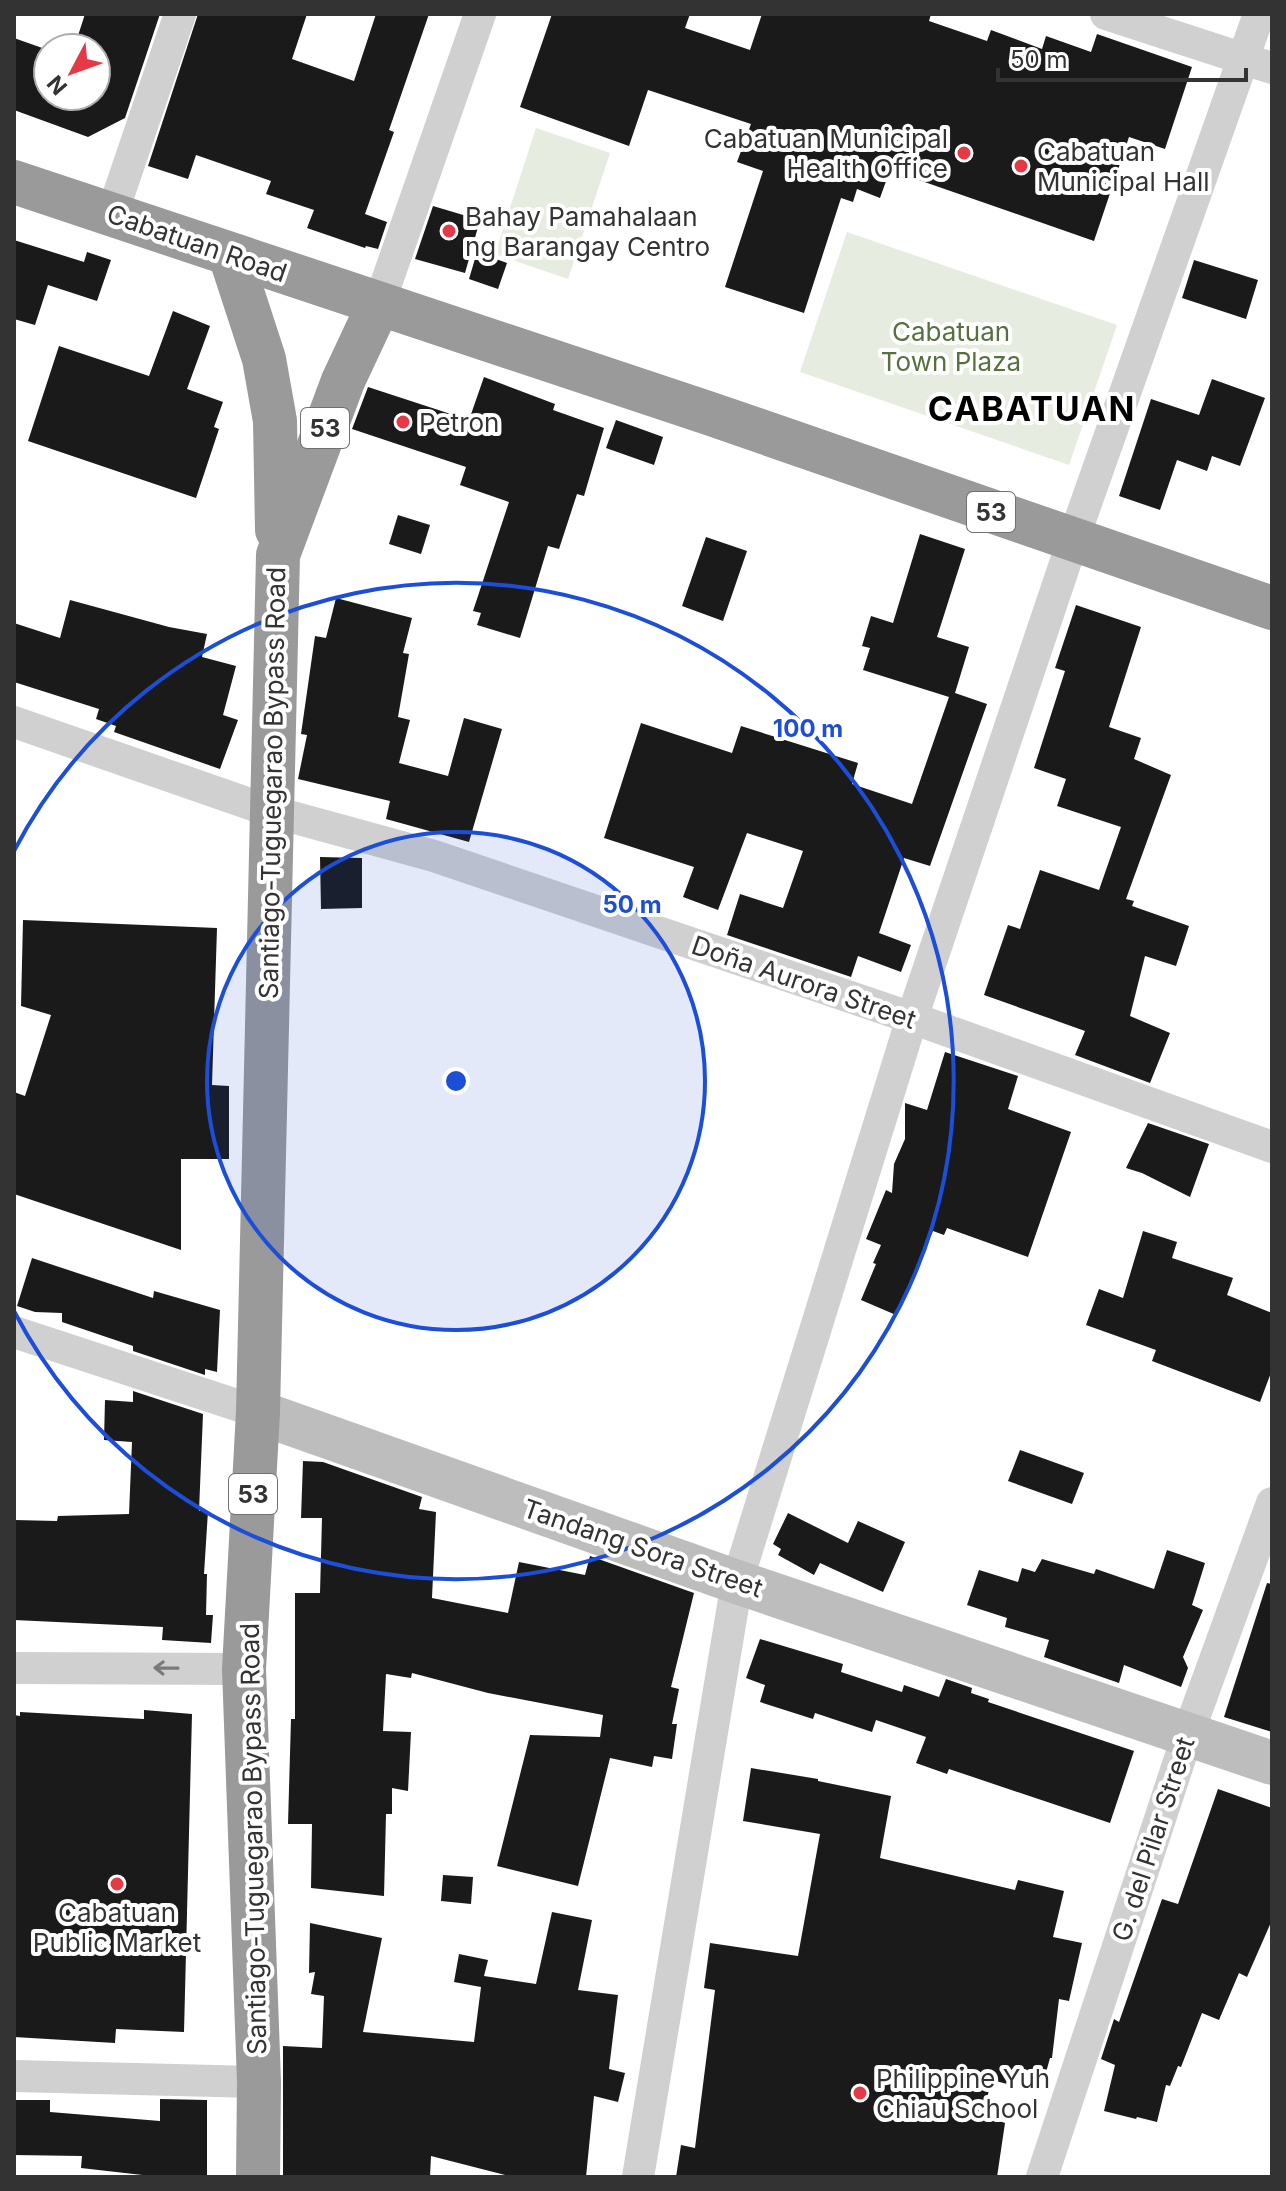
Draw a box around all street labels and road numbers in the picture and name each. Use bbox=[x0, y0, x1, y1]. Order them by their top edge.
street label: Cabatuan Road bbox=[103, 198, 291, 288]
road number: 53 bbox=[301, 408, 349, 448]
road number: 53 bbox=[967, 492, 1015, 532]
street label: Santiago-Tuguegarao Bypass Road bbox=[253, 567, 291, 999]
street label: Doña Aurora Street bbox=[688, 929, 920, 1035]
road number: 53 bbox=[229, 1474, 277, 1514]
street label: Tandang Sora Street bbox=[519, 1492, 767, 1604]
street label: Santiago-Tuguegarao Bypass Road bbox=[234, 1623, 272, 2055]
street label: G. del Pilar Street bbox=[1105, 1733, 1201, 1945]

